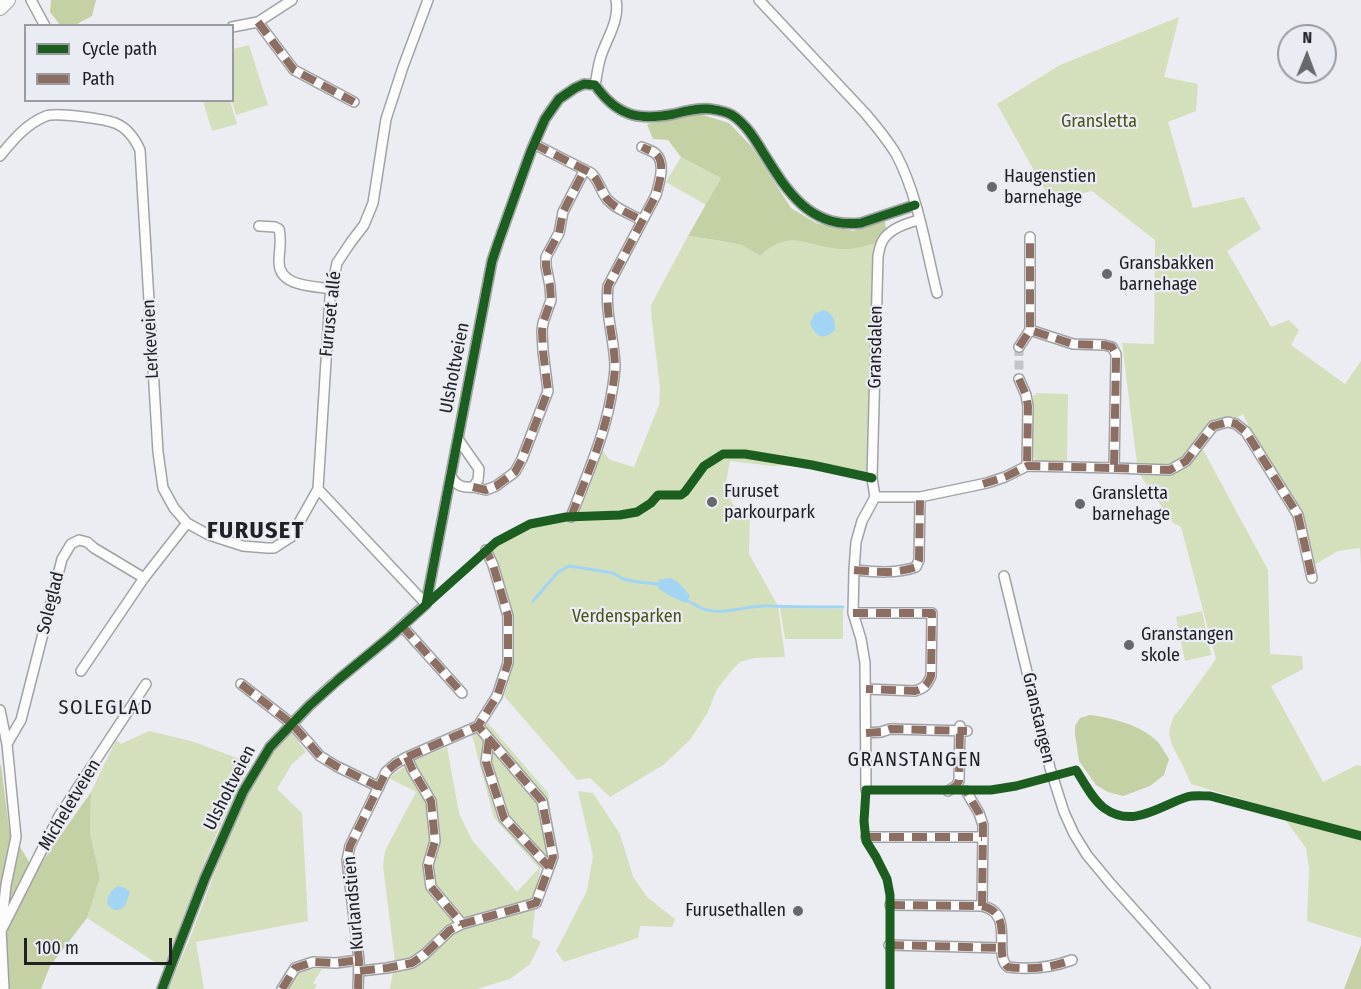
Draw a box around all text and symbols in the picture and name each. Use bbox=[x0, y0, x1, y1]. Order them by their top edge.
legend bbox=[24, 24, 234, 102]
north arrow bbox=[1277, 24, 1337, 84]
text: N bbox=[1302, 28, 1312, 47]
text: Cycle path bbox=[82, 38, 157, 60]
text: Path bbox=[82, 68, 115, 90]
park label: Gransletta bbox=[1061, 111, 1137, 133]
place label: Haugenstien barnehage bbox=[1004, 166, 1096, 208]
marker: Haugenstien barnehage bbox=[985, 180, 999, 194]
place label: Gransbakken barnehage bbox=[1119, 253, 1214, 296]
marker: Gransbakken barnehage bbox=[1100, 267, 1114, 281]
street label: Furuset allé bbox=[316, 270, 346, 358]
street label: Lerkeveien bbox=[138, 299, 164, 379]
street label: Gransdalen bbox=[864, 305, 888, 389]
street label: Ulsholtveien bbox=[436, 321, 474, 415]
place label: Furuset parkourpark bbox=[724, 481, 815, 524]
place label: Gransletta barnehage bbox=[1092, 483, 1170, 526]
marker: Furuset parkourpark bbox=[705, 495, 719, 509]
marker: Gransletta barnehage bbox=[1073, 497, 1087, 511]
district label: FURUSET bbox=[207, 517, 305, 545]
street label: Soleglad bbox=[33, 570, 69, 636]
park label: Verdensparken bbox=[572, 606, 682, 628]
place label: Granstangen skole bbox=[1141, 624, 1234, 666]
marker: Granstangen skole bbox=[1122, 638, 1136, 652]
street label: Granstangen bbox=[1017, 670, 1059, 766]
district label: SOLEGLAD bbox=[59, 696, 153, 720]
street label: Ulsholtveien bbox=[199, 742, 261, 834]
district label: GRANSTANGEN bbox=[848, 748, 982, 772]
street label: Micheletveien bbox=[34, 755, 106, 855]
street label: Kurlandstien bbox=[339, 855, 369, 951]
place label: Furusethallen bbox=[685, 900, 786, 922]
marker: Furusethallen bbox=[791, 904, 805, 918]
scale bar bbox=[27, 926, 176, 964]
text: 100 m bbox=[35, 937, 79, 959]

